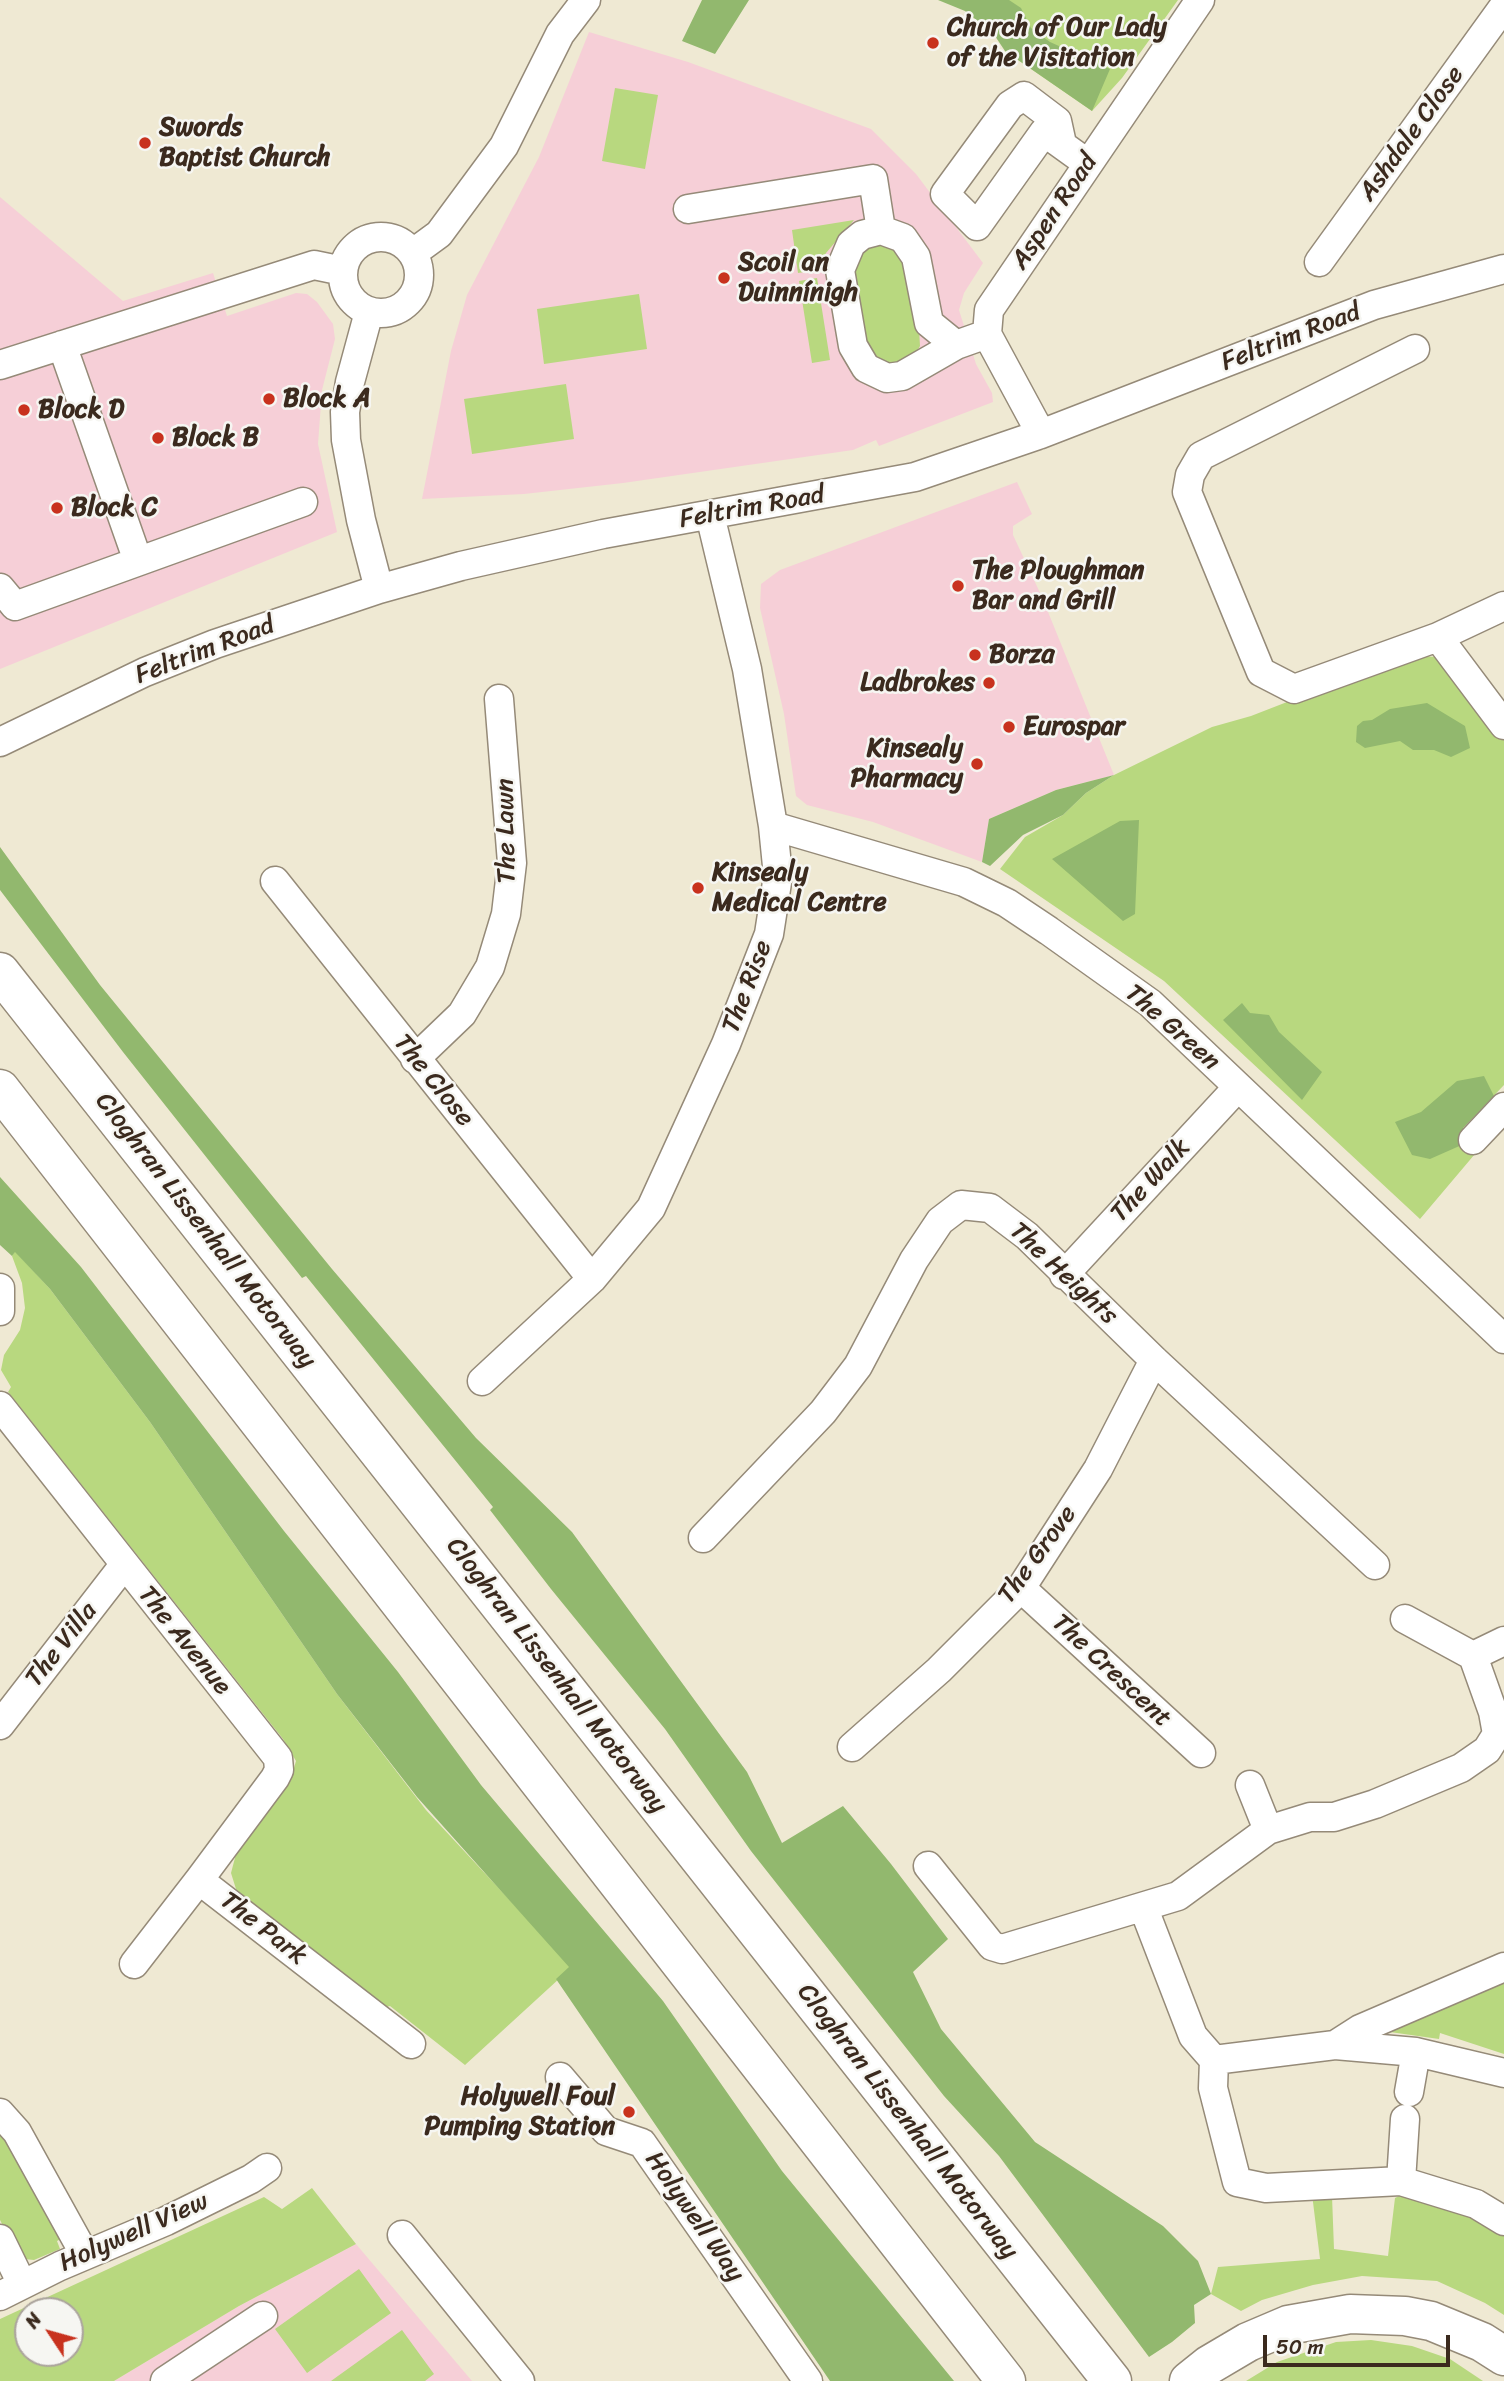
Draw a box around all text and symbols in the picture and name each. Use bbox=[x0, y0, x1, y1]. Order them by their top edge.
place label: Church of Our Lady of the Visitation bbox=[947, 12, 1167, 74]
marker: Church of Our Lady of the Visitation bbox=[925, 35, 941, 51]
street label: Ashdale Close bbox=[1353, 60, 1471, 208]
place label: Swords Baptist Church bbox=[159, 112, 331, 174]
marker: Swords Baptist Church bbox=[137, 135, 153, 151]
street label: Aspen Road bbox=[1005, 148, 1105, 276]
place label: Scoil an Duinnínigh bbox=[738, 247, 858, 308]
marker: Scoil an Duinnínigh bbox=[716, 270, 732, 286]
street label: Feltrim Road bbox=[1217, 297, 1365, 379]
place label: Block A bbox=[283, 383, 371, 415]
marker: Block A bbox=[261, 391, 277, 407]
place label: Block D bbox=[38, 394, 124, 426]
marker: Block D bbox=[16, 402, 32, 418]
place label: Block B bbox=[172, 422, 259, 454]
marker: Block B bbox=[150, 430, 166, 446]
street label: Feltrim Road bbox=[677, 480, 827, 536]
place label: Block C bbox=[71, 492, 158, 524]
marker: Block C bbox=[49, 500, 65, 516]
place label: The Ploughman Bar and Grill bbox=[972, 555, 1144, 616]
marker: The Ploughman Bar and Grill bbox=[950, 578, 966, 594]
street label: Feltrim Road bbox=[131, 610, 279, 692]
place label: Borza bbox=[989, 639, 1055, 671]
marker: Borza bbox=[967, 647, 983, 663]
place label: Ladbrokes bbox=[860, 667, 975, 699]
marker: Ladbrokes bbox=[981, 675, 997, 691]
place label: Eurospar bbox=[1023, 711, 1125, 743]
marker: Eurospar bbox=[1001, 719, 1017, 735]
place label: Kinsealy Pharmacy bbox=[850, 733, 963, 794]
marker: Kinsealy Pharmacy bbox=[969, 756, 985, 772]
street label: The Lawn bbox=[490, 778, 524, 884]
place label: Kinsealy Medical Centre bbox=[712, 857, 887, 918]
marker: Kinsealy Medical Centre bbox=[690, 880, 706, 896]
street label: The Rise bbox=[716, 936, 780, 1038]
street label: The Green bbox=[1118, 978, 1226, 1078]
street label: The Close bbox=[386, 1028, 480, 1134]
street label: Cloghran Lissenhall Motorway bbox=[88, 1087, 322, 1375]
street label: The Walk bbox=[1105, 1133, 1197, 1229]
street label: The Heights bbox=[1003, 1216, 1123, 1332]
street label: The Grove bbox=[992, 1500, 1084, 1610]
street label: Cloghran Lissenhall Motorway bbox=[439, 1532, 673, 1820]
street label: The Avenue bbox=[131, 1580, 237, 1702]
street label: The Villa bbox=[19, 1597, 105, 1693]
street label: The Crescent bbox=[1045, 1608, 1177, 1734]
street label: The Park bbox=[213, 1885, 313, 1973]
street label: Cloghran Lissenhall Motorway bbox=[790, 1978, 1024, 2266]
place label: Holywell Foul Pumping Station bbox=[424, 2081, 615, 2142]
marker: Holywell Foul Pumping Station bbox=[621, 2104, 637, 2120]
street label: Holywell Way bbox=[638, 2146, 750, 2288]
street label: Holywell View bbox=[55, 2186, 213, 2280]
north arrow bbox=[14, 2297, 84, 2367]
text: N bbox=[16, 2306, 50, 2336]
scale bar bbox=[1266, 2322, 1453, 2366]
text: 50 m bbox=[1276, 2328, 1324, 2366]

